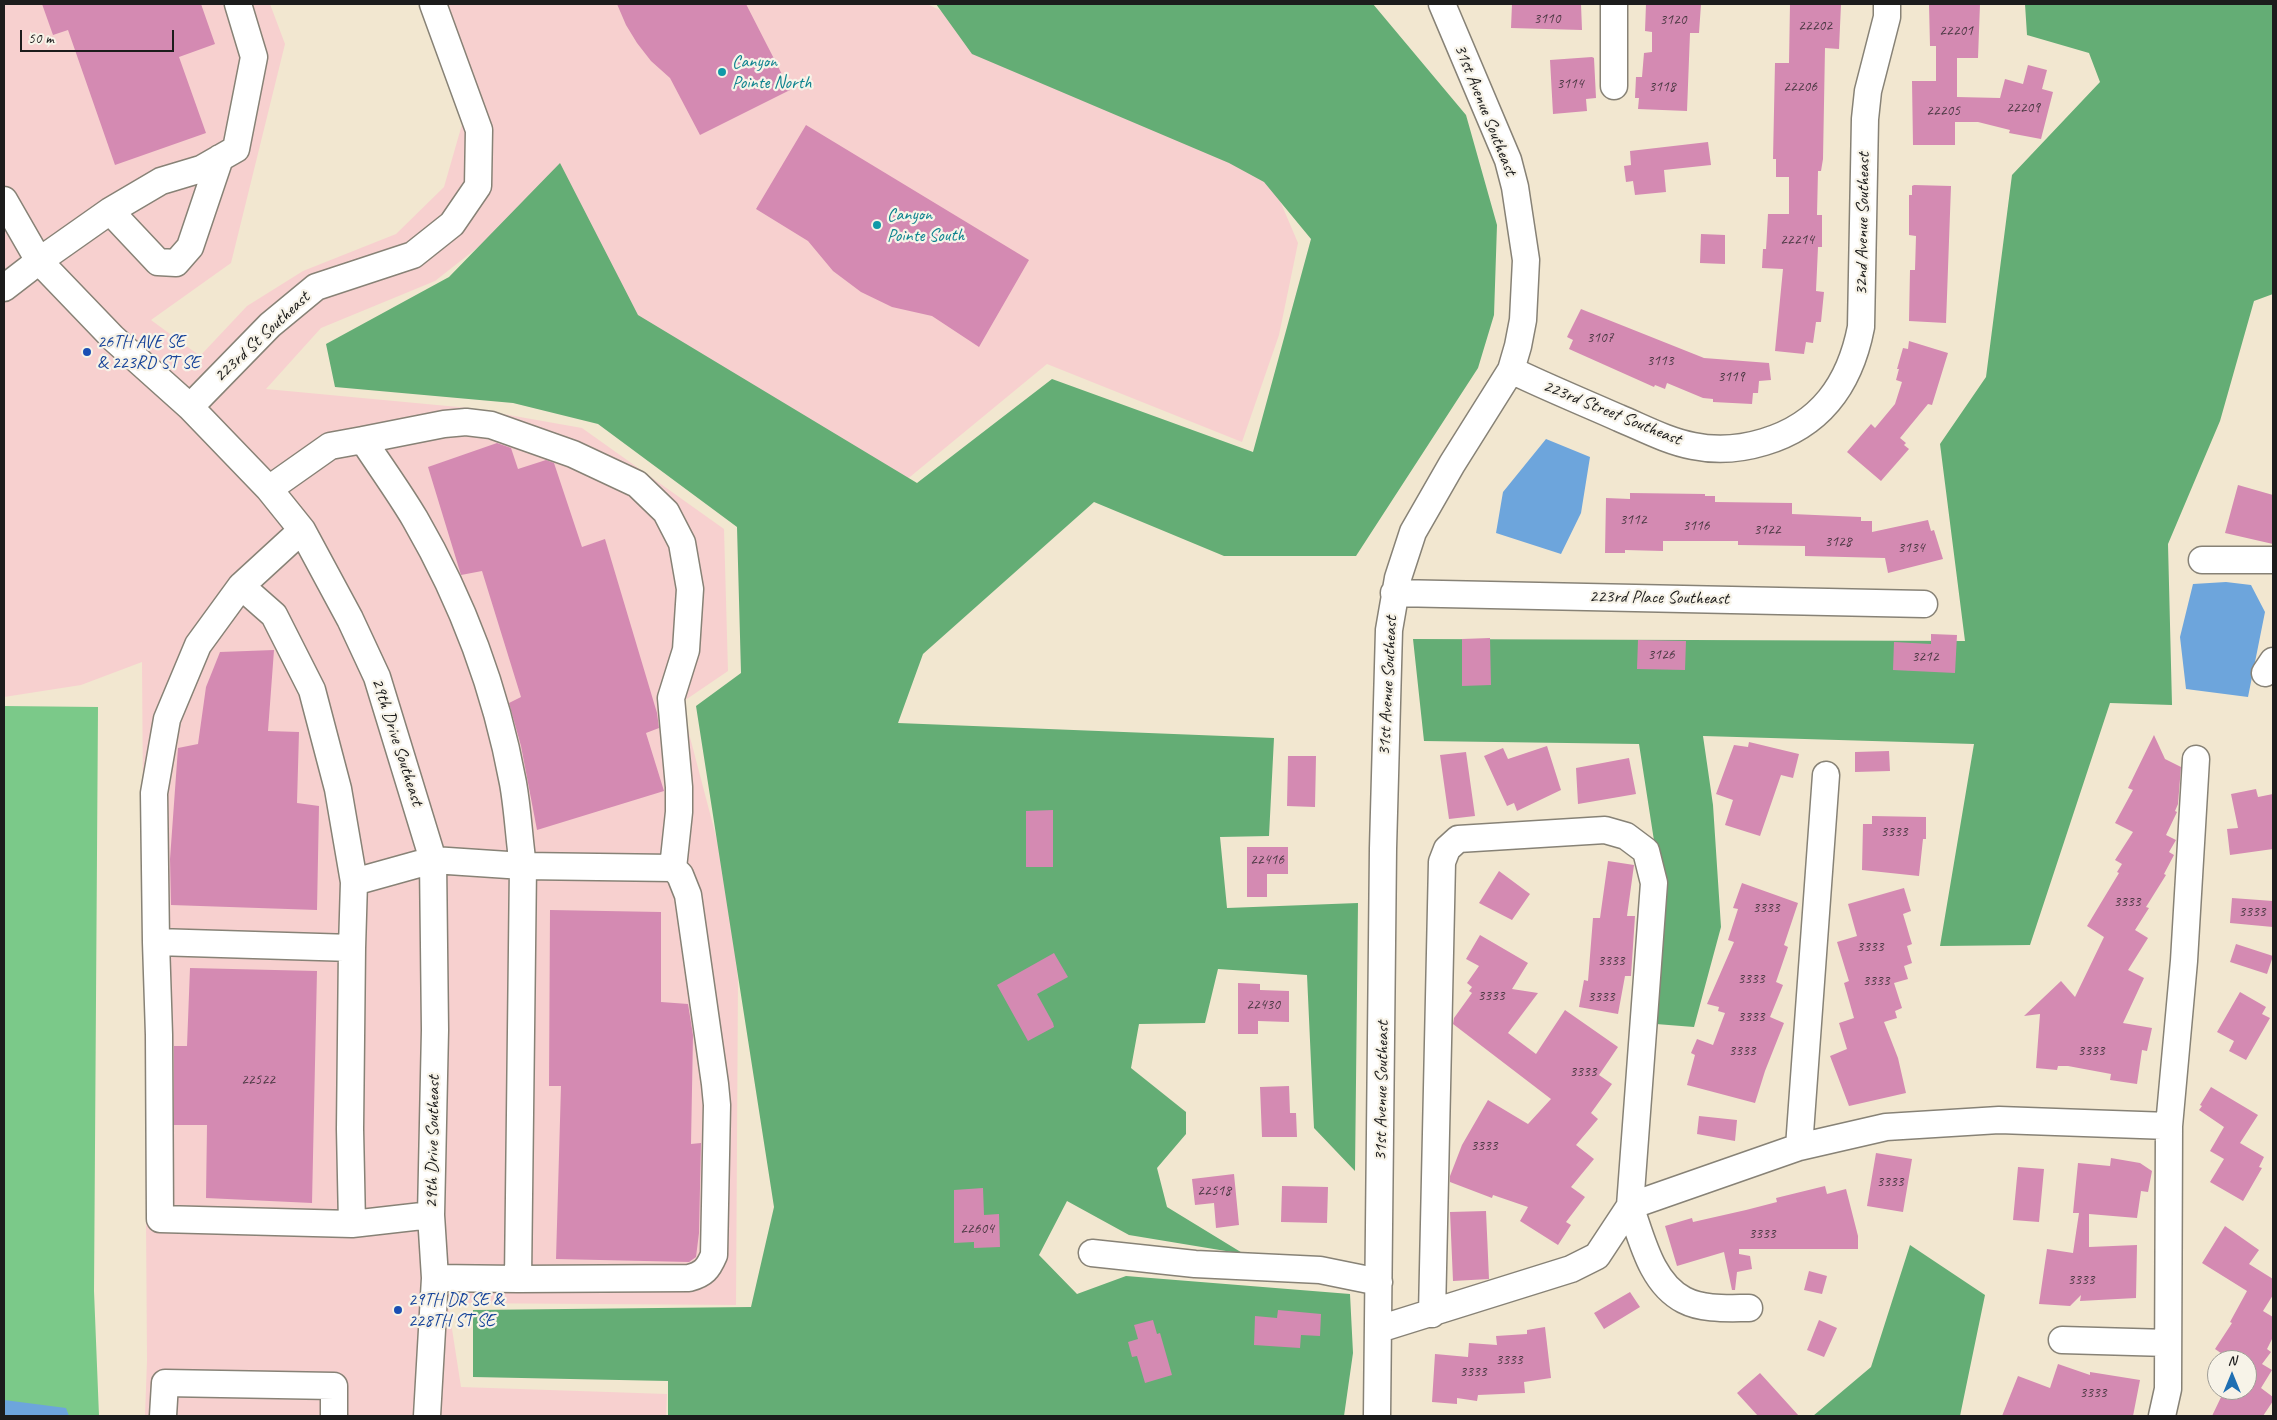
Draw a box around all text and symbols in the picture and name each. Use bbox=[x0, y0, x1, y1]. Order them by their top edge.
house number: 3110 bbox=[1534, 10, 1560, 28]
house number: 3120 bbox=[1660, 11, 1686, 29]
house number: 22202 bbox=[1798, 17, 1832, 35]
scale bar bbox=[22, 20, 176, 52]
house number: 22201 bbox=[1939, 22, 1973, 40]
text: 50 m bbox=[28, 29, 54, 48]
street label: 31st Avenue Southeast bbox=[1449, 41, 1521, 179]
place label: Canyon Pointe North bbox=[732, 51, 812, 94]
marker: Canyon Pointe North bbox=[716, 66, 728, 78]
house number: 3114 bbox=[1557, 75, 1583, 93]
house number: 3118 bbox=[1649, 78, 1675, 96]
house number: 22206 bbox=[1783, 78, 1817, 96]
house number: 22209 bbox=[2006, 99, 2040, 117]
house number: 22205 bbox=[1926, 102, 1960, 120]
street label: 32nd Avenue Southeast bbox=[1851, 152, 1875, 296]
place label: Canyon Pointe South bbox=[887, 204, 965, 246]
marker: Canyon Pointe South bbox=[871, 219, 883, 231]
house number: 22214 bbox=[1780, 231, 1814, 249]
street label: 223rd St Southeast bbox=[210, 287, 314, 387]
house number: 3107 bbox=[1587, 329, 1613, 347]
place label: 26TH AVE SE & 223RD ST SE bbox=[97, 331, 200, 374]
marker: 26TH AVE SE & 223RD ST SE bbox=[81, 346, 93, 358]
house number: 3113 bbox=[1647, 352, 1673, 370]
house number: 3119 bbox=[1718, 368, 1744, 386]
street label: 223rd Street Southeast bbox=[1540, 375, 1684, 451]
house number: 3112 bbox=[1620, 511, 1646, 529]
house number: 3116 bbox=[1683, 517, 1709, 535]
house number: 3122 bbox=[1754, 521, 1780, 539]
house number: 3128 bbox=[1825, 533, 1851, 551]
house number: 3134 bbox=[1898, 539, 1924, 557]
street label: 223rd Place Southeast bbox=[1589, 586, 1729, 610]
street label: 31st Avenue Southeast bbox=[1374, 616, 1402, 756]
house number: 3126 bbox=[1648, 646, 1674, 664]
house number: 3212 bbox=[1912, 648, 1938, 666]
street label: 29th Drive Southeast bbox=[366, 675, 428, 809]
house number: 3333 bbox=[1881, 823, 1907, 841]
house number: 22416 bbox=[1250, 851, 1284, 869]
house number: 3333 bbox=[2114, 893, 2140, 911]
house number: 3333 bbox=[1753, 899, 1779, 917]
house number: 3333 bbox=[2239, 903, 2265, 921]
house number: 3333 bbox=[1857, 938, 1883, 956]
house number: 3333 bbox=[1598, 952, 1624, 970]
house number: 3333 bbox=[1738, 970, 1764, 988]
house number: 3333 bbox=[1863, 972, 1889, 990]
house number: 3333 bbox=[1478, 987, 1504, 1005]
house number: 3333 bbox=[1588, 988, 1614, 1006]
house number: 22430 bbox=[1246, 996, 1280, 1014]
house number: 3333 bbox=[1738, 1008, 1764, 1026]
street label: 31st Avenue Southeast bbox=[1370, 1021, 1394, 1161]
house number: 3333 bbox=[1729, 1042, 1755, 1060]
house number: 3333 bbox=[2078, 1042, 2104, 1060]
house number: 3333 bbox=[1570, 1063, 1596, 1081]
house number: 22522 bbox=[241, 1071, 275, 1089]
street label: 29th Drive Southeast bbox=[421, 1075, 445, 1209]
house number: 3333 bbox=[1471, 1137, 1497, 1155]
house number: 3333 bbox=[1877, 1173, 1903, 1191]
house number: 22518 bbox=[1197, 1182, 1231, 1200]
house number: 22604 bbox=[960, 1220, 994, 1238]
house number: 3333 bbox=[1749, 1225, 1775, 1243]
house number: 3333 bbox=[2068, 1271, 2094, 1289]
place label: 29TH DR SE & 228TH ST SE bbox=[408, 1289, 503, 1332]
marker: 29TH DR SE & 228TH ST SE bbox=[392, 1304, 404, 1316]
north arrow bbox=[2207, 1350, 2257, 1400]
house number: 3333 bbox=[1496, 1351, 1522, 1369]
text: N bbox=[2228, 1352, 2236, 1369]
house number: 3333 bbox=[1460, 1363, 1486, 1381]
house number: 3333 bbox=[2080, 1384, 2106, 1402]

